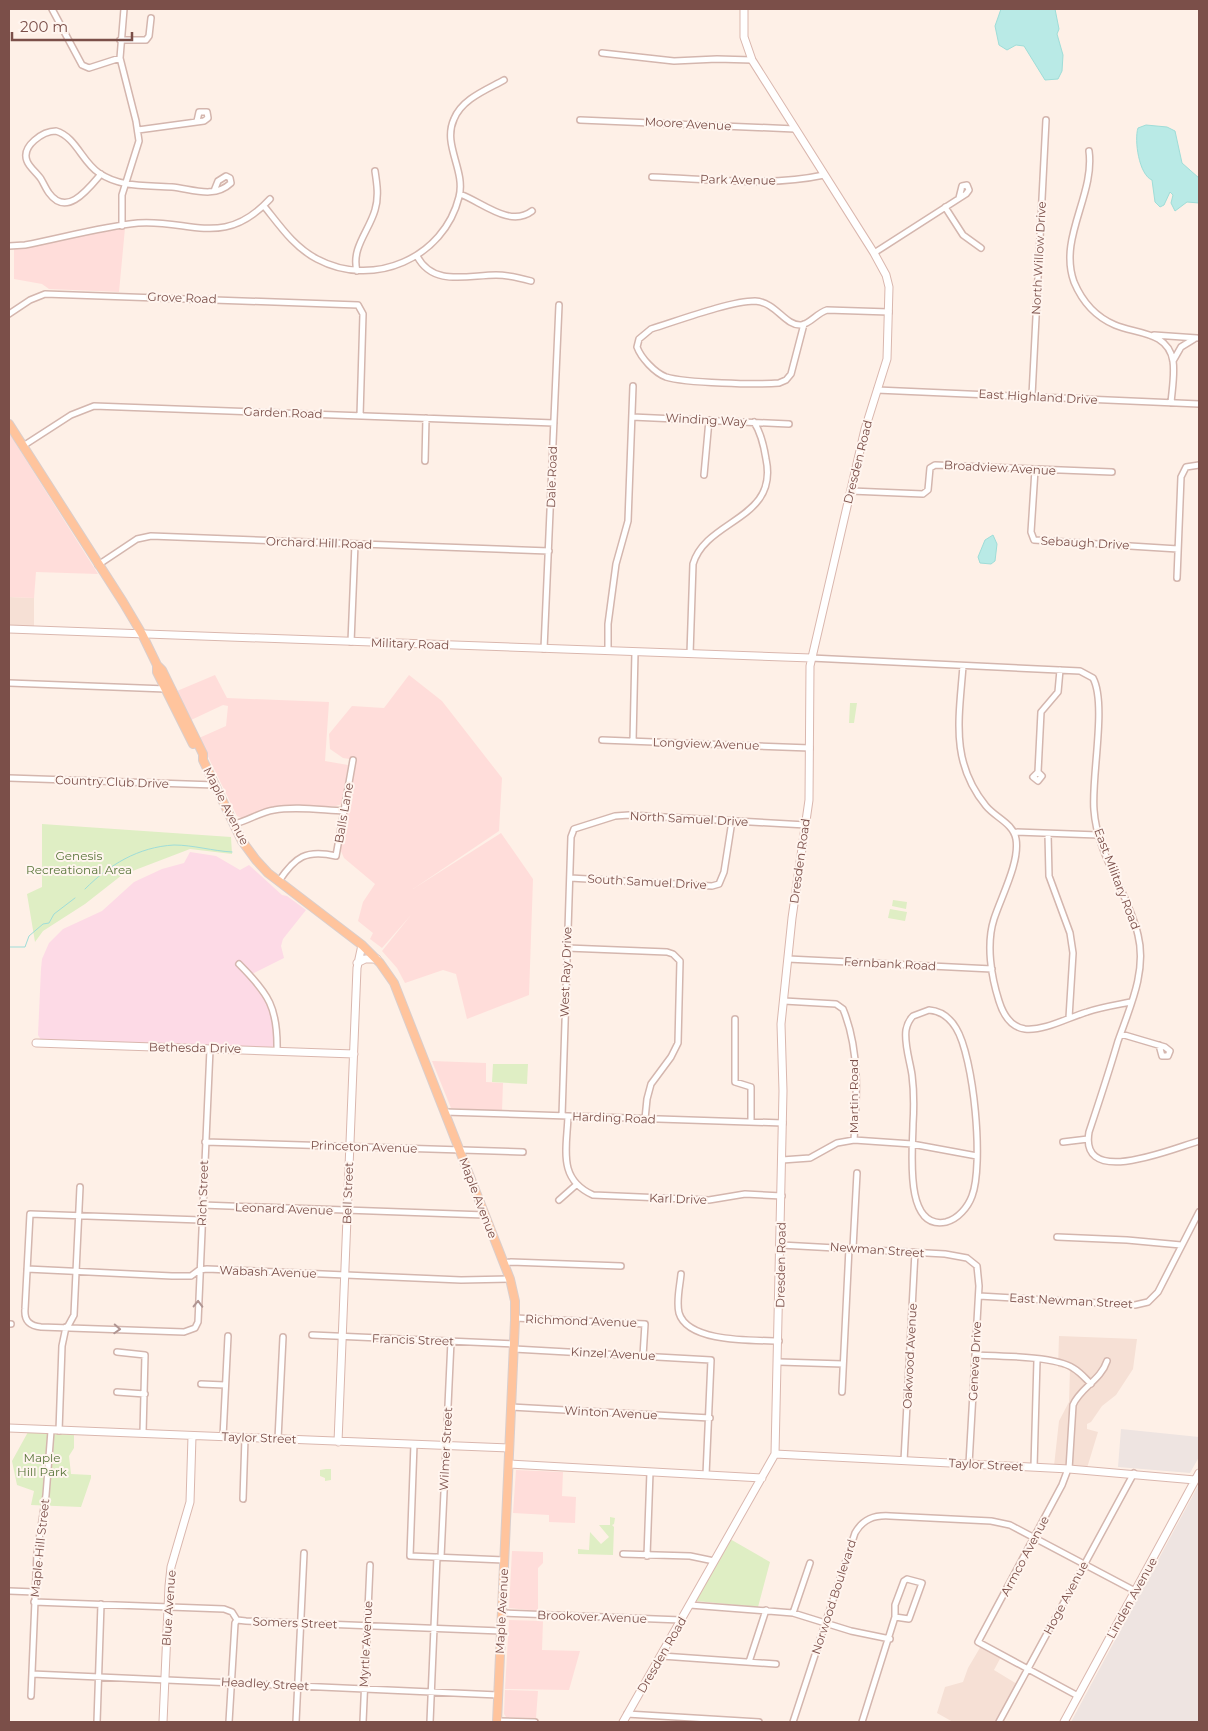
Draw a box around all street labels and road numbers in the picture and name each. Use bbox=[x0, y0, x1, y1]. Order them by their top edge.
street label: Moore Avenue bbox=[644, 114, 732, 133]
street label: Park Avenue bbox=[700, 171, 776, 188]
street label: North Willow Drive bbox=[1028, 201, 1049, 315]
street label: Grove Road bbox=[147, 289, 217, 306]
street label: East Highland Drive bbox=[978, 386, 1098, 407]
street label: Garden Road bbox=[243, 404, 323, 421]
street label: Winding Way bbox=[665, 410, 748, 429]
street label: Dresden Road bbox=[840, 418, 875, 505]
street label: Dale Road bbox=[543, 446, 560, 508]
street label: Broadview Avenue bbox=[944, 457, 1056, 478]
street label: Orchard Hill Road bbox=[266, 533, 372, 552]
street label: Sebaugh Drive bbox=[1040, 533, 1130, 552]
street label: Military Road bbox=[371, 635, 450, 652]
street label: Longview Avenue bbox=[652, 734, 760, 753]
street label: Maple Avenue bbox=[200, 764, 253, 847]
street label: Country Club Drive bbox=[55, 772, 169, 791]
street label: Balls Lane bbox=[331, 782, 356, 844]
street label: North Samuel Drive bbox=[629, 808, 749, 829]
street label: Dresden Road bbox=[786, 817, 813, 904]
street label: East Military Road bbox=[1091, 826, 1144, 932]
street label: South Samuel Drive bbox=[587, 871, 707, 892]
street label: West Ray Drive bbox=[556, 927, 575, 1017]
street label: Fernbank Road bbox=[843, 954, 937, 973]
street label: Bethesda Drive bbox=[149, 1039, 241, 1056]
street label: Martin Road bbox=[846, 1059, 861, 1133]
street label: Harding Road bbox=[572, 1109, 656, 1126]
street label: Princeton Avenue bbox=[310, 1137, 418, 1156]
street label: Maple Avenue bbox=[456, 1155, 501, 1240]
street label: Rich Street bbox=[194, 1160, 211, 1226]
street label: Bell Street bbox=[339, 1162, 356, 1224]
street label: Karl Drive bbox=[649, 1190, 707, 1207]
street label: Leonard Avenue bbox=[235, 1199, 333, 1218]
street label: Dresden Road bbox=[772, 1222, 789, 1308]
street label: Newman Street bbox=[829, 1239, 925, 1260]
street label: Wabash Avenue bbox=[219, 1262, 317, 1281]
street label: East Newman Street bbox=[1009, 1290, 1133, 1311]
street label: Oakwood Avenue bbox=[899, 1303, 920, 1409]
street label: Richmond Avenue bbox=[525, 1311, 637, 1330]
street label: Geneva Drive bbox=[965, 1321, 984, 1401]
street label: Francis Street bbox=[372, 1331, 454, 1348]
street label: Kinzel Avenue bbox=[570, 1344, 656, 1363]
street label: Winton Avenue bbox=[564, 1403, 658, 1422]
street label: Wilmer Street bbox=[436, 1407, 455, 1491]
street label: Taylor Street bbox=[221, 1429, 297, 1446]
street label: Taylor Street bbox=[948, 1455, 1024, 1474]
street label: Maple Hill Street bbox=[27, 1498, 52, 1598]
street label: Armco Avenue bbox=[997, 1513, 1052, 1598]
street label: Norwood Boulevard bbox=[808, 1537, 859, 1656]
street label: Linden Avenue bbox=[1103, 1555, 1160, 1641]
street label: Hoge Avenue bbox=[1040, 1558, 1091, 1637]
street label: Maple Avenue bbox=[492, 1568, 511, 1654]
street label: Blue Avenue bbox=[158, 1570, 179, 1646]
street label: Myrtle Avenue bbox=[356, 1600, 375, 1688]
street label: Brookover Avenue bbox=[537, 1607, 647, 1626]
street label: Somers Street bbox=[252, 1614, 338, 1631]
street label: Dresden Road bbox=[634, 1614, 689, 1696]
street label: Headley Street bbox=[221, 1674, 310, 1693]

